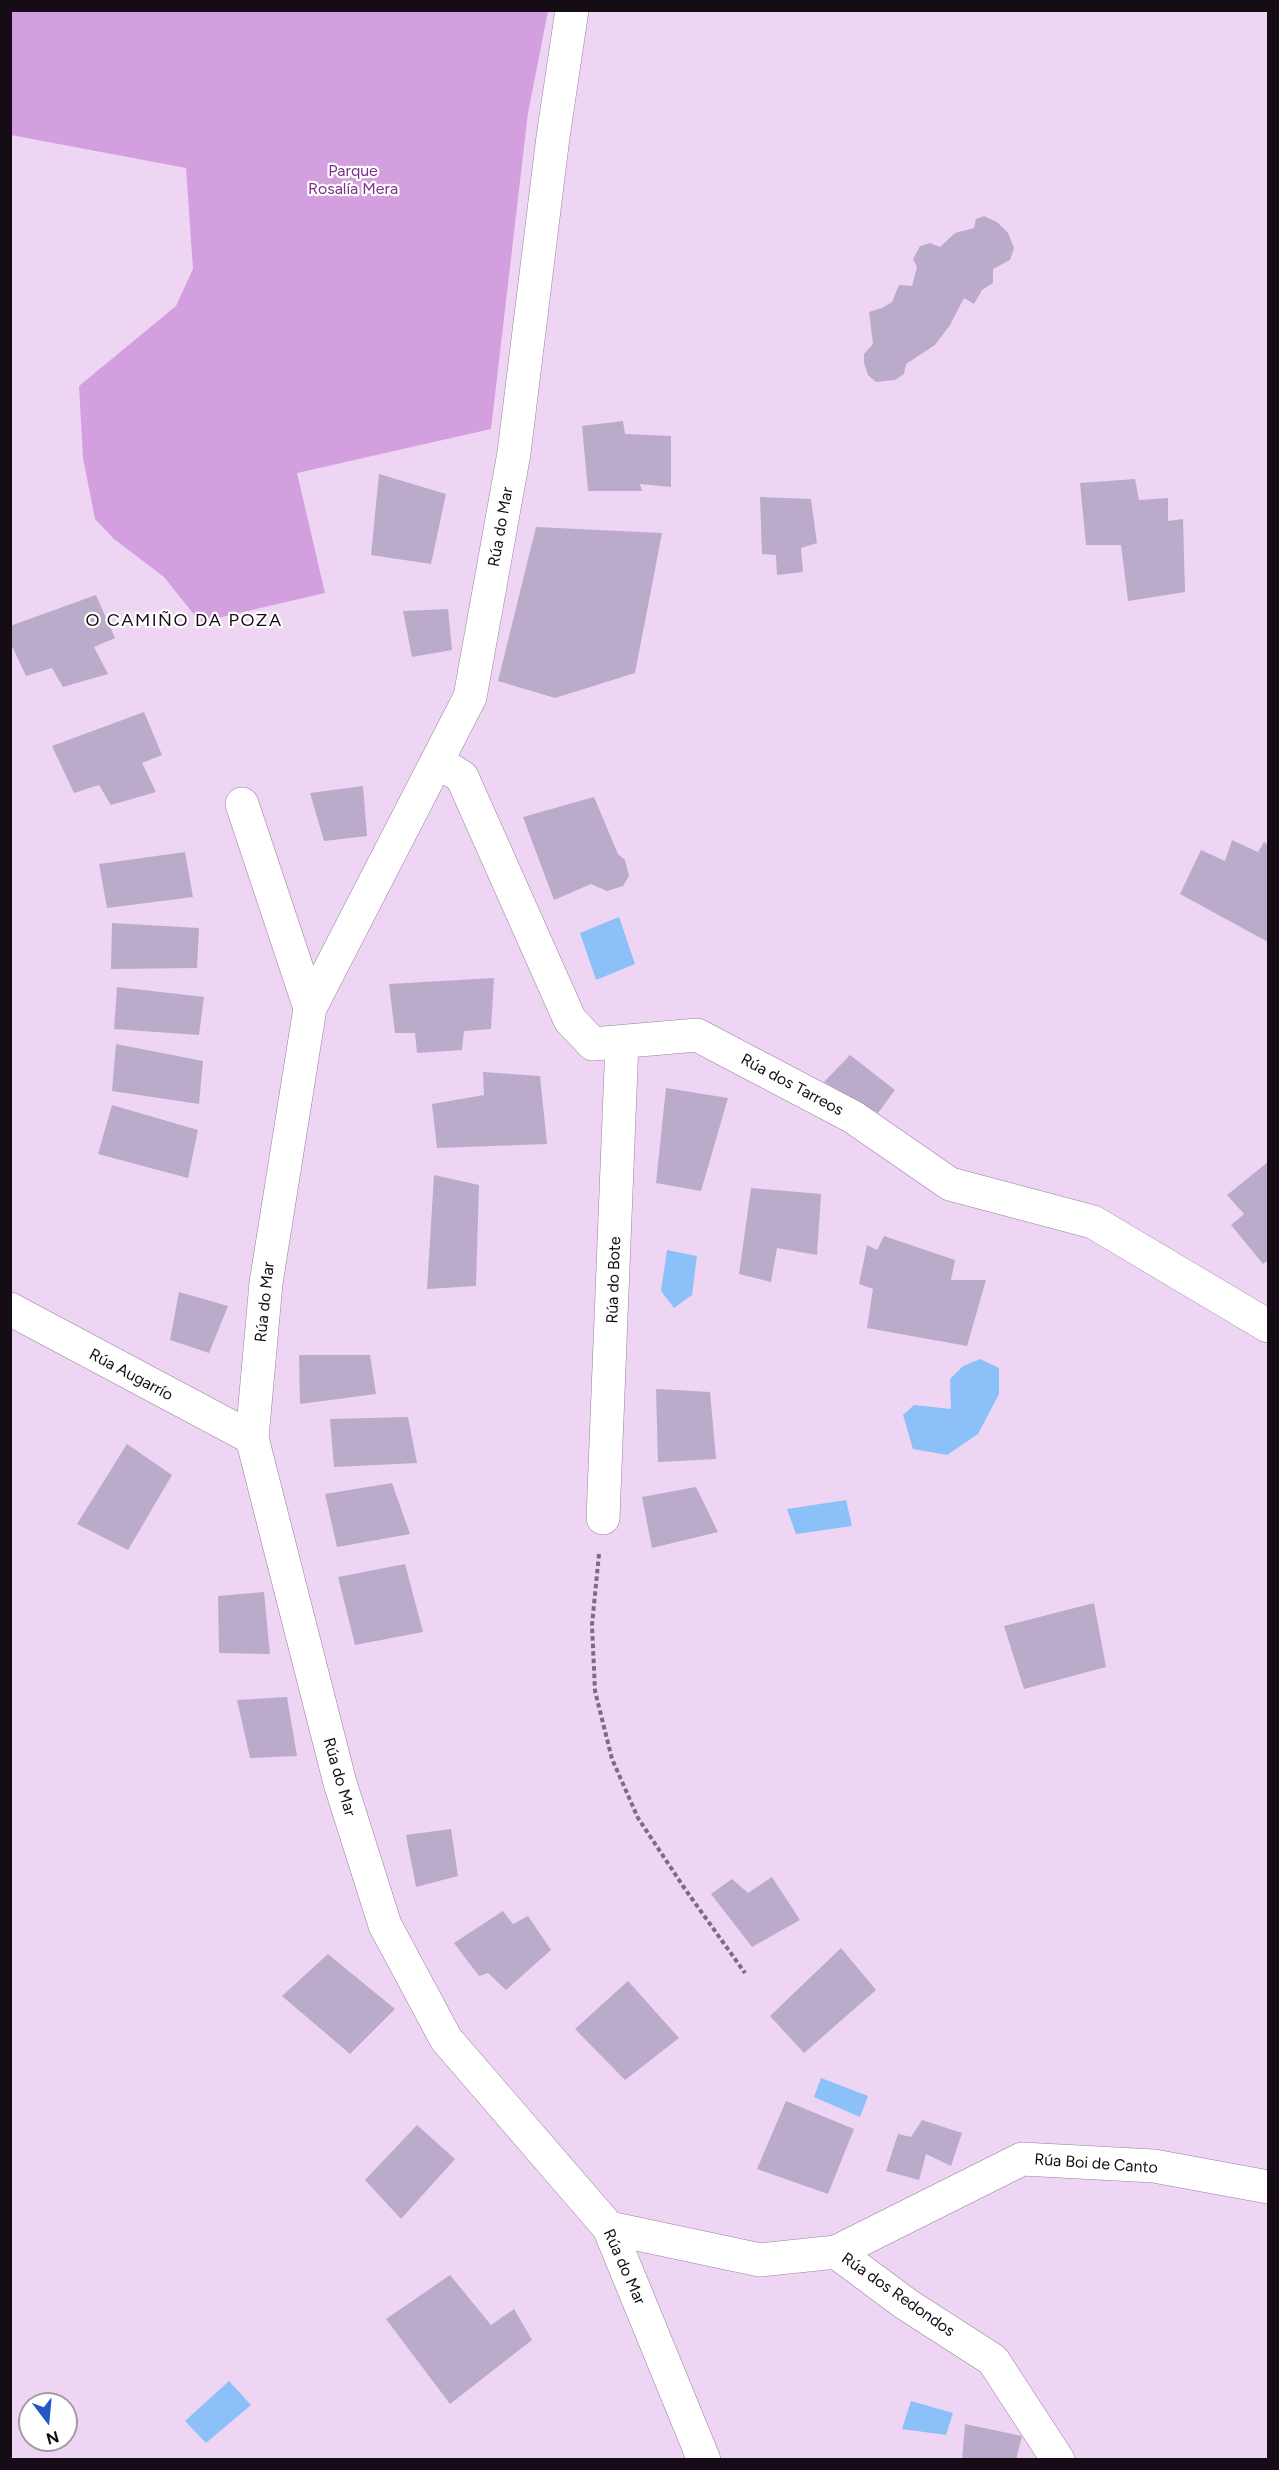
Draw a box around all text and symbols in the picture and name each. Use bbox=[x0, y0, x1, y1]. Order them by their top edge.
park label: Parque Rosalía Mera bbox=[308, 161, 398, 199]
street label: Rúa do Mar bbox=[485, 486, 517, 568]
district label: O CAMIÑO DA POZA bbox=[85, 610, 283, 632]
street label: Rúa dos Tarreos bbox=[737, 1050, 847, 1120]
street label: Rúa do Bote bbox=[603, 1236, 625, 1324]
street label: Rúa do Mar bbox=[251, 1261, 279, 1343]
street label: Rúa Augarrío bbox=[86, 1345, 176, 1405]
street label: Rúa do Mar bbox=[319, 1736, 359, 1818]
street label: Rúa Boi de Canto bbox=[1034, 2150, 1158, 2178]
street label: Rúa do Mar bbox=[599, 2226, 649, 2308]
street label: Rúa dos Redondos bbox=[838, 2249, 958, 2341]
north arrow bbox=[18, 2392, 78, 2452]
text: N bbox=[44, 2427, 61, 2449]

